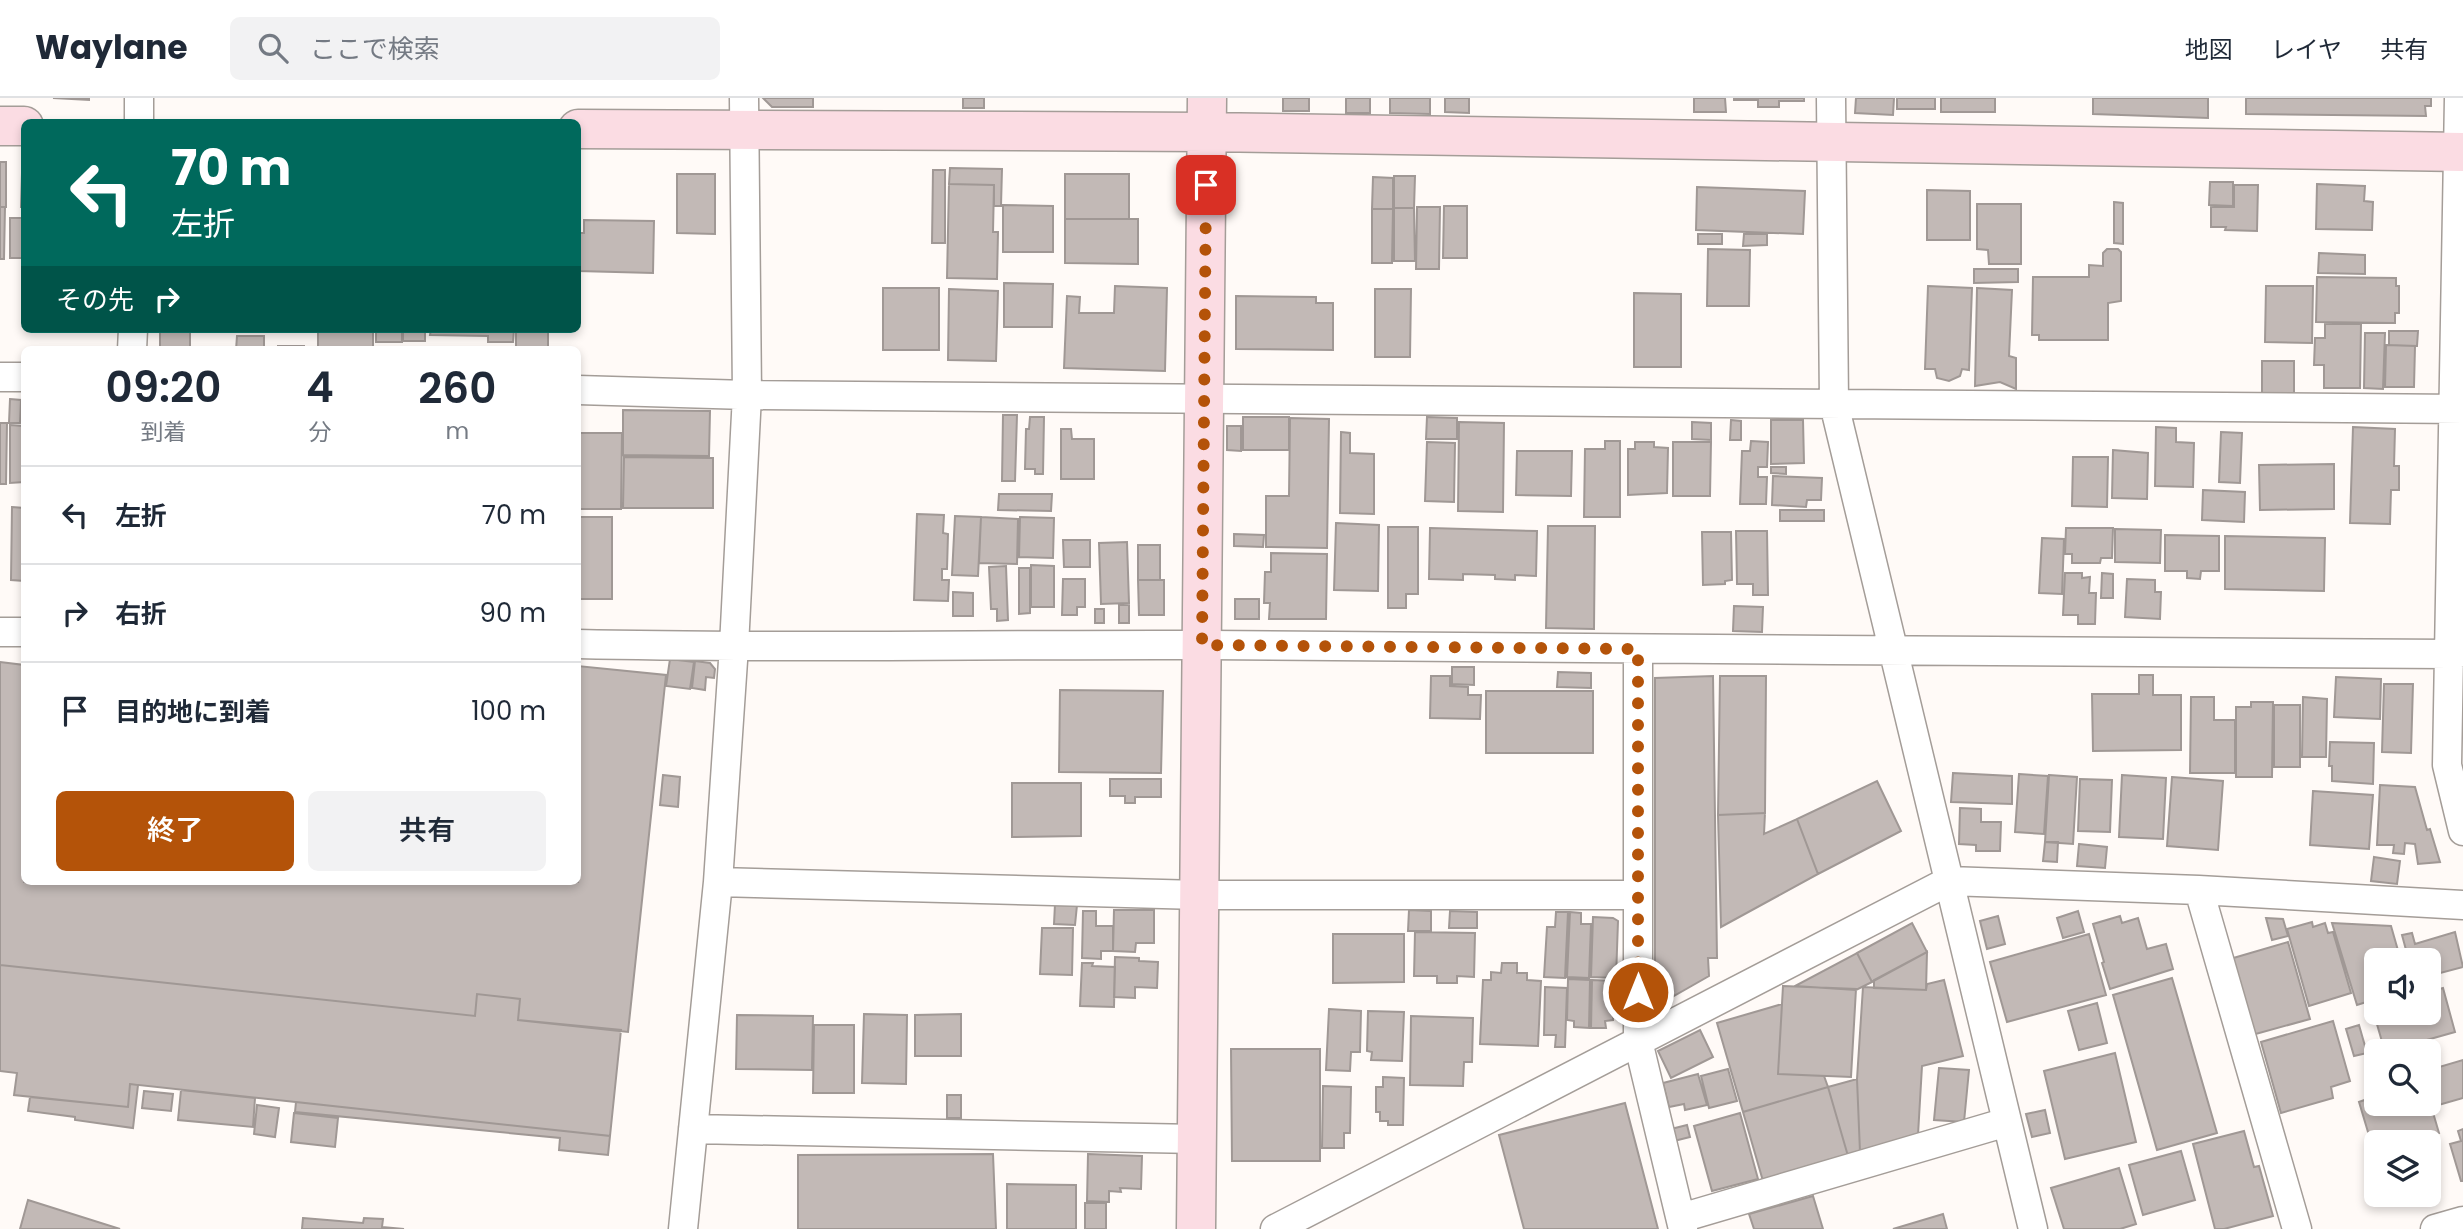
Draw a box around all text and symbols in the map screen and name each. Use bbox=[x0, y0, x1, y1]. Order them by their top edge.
search box bbox=[230, 17, 720, 80]
text: Waylane bbox=[35, 24, 188, 71]
icon: search bbox=[254, 29, 292, 67]
text: ここで検索 bbox=[310, 31, 440, 67]
text: 地図 bbox=[2185, 33, 2233, 66]
text: レイヤ bbox=[2271, 33, 2342, 66]
text: 共有 bbox=[2380, 33, 2428, 66]
text: 70 m bbox=[171, 134, 291, 202]
icon: left bbox=[56, 147, 147, 238]
pin bbox=[1176, 155, 1236, 215]
icon: arrive bbox=[1187, 166, 1225, 204]
text: 左折 bbox=[171, 201, 235, 246]
icon: right bbox=[148, 280, 186, 318]
text: その先 bbox=[56, 282, 134, 318]
text: 09:20 bbox=[106, 358, 221, 417]
text: 4 bbox=[306, 358, 334, 417]
text: 260 bbox=[418, 359, 496, 418]
text: m bbox=[445, 415, 469, 447]
text: 到着 bbox=[140, 416, 186, 448]
text: 分 bbox=[308, 416, 331, 448]
icon: left bbox=[56, 496, 94, 534]
text: 70 m bbox=[482, 497, 546, 533]
text: 左折 bbox=[115, 498, 167, 534]
icon: right bbox=[56, 594, 94, 632]
text: 90 m bbox=[480, 595, 546, 631]
text: 右折 bbox=[115, 596, 167, 632]
icon: arrive bbox=[56, 692, 94, 730]
text: 100 m bbox=[471, 693, 546, 729]
text: 目的地に到着 bbox=[115, 694, 271, 730]
button: 終了 bbox=[56, 791, 294, 871]
button: 共有 bbox=[308, 791, 546, 871]
map controls bbox=[2364, 948, 2441, 1207]
button: sound bbox=[2364, 948, 2441, 1025]
position arrow bbox=[1601, 955, 1675, 1029]
button: search bbox=[2364, 1039, 2441, 1116]
button: layers bbox=[2364, 1130, 2441, 1207]

